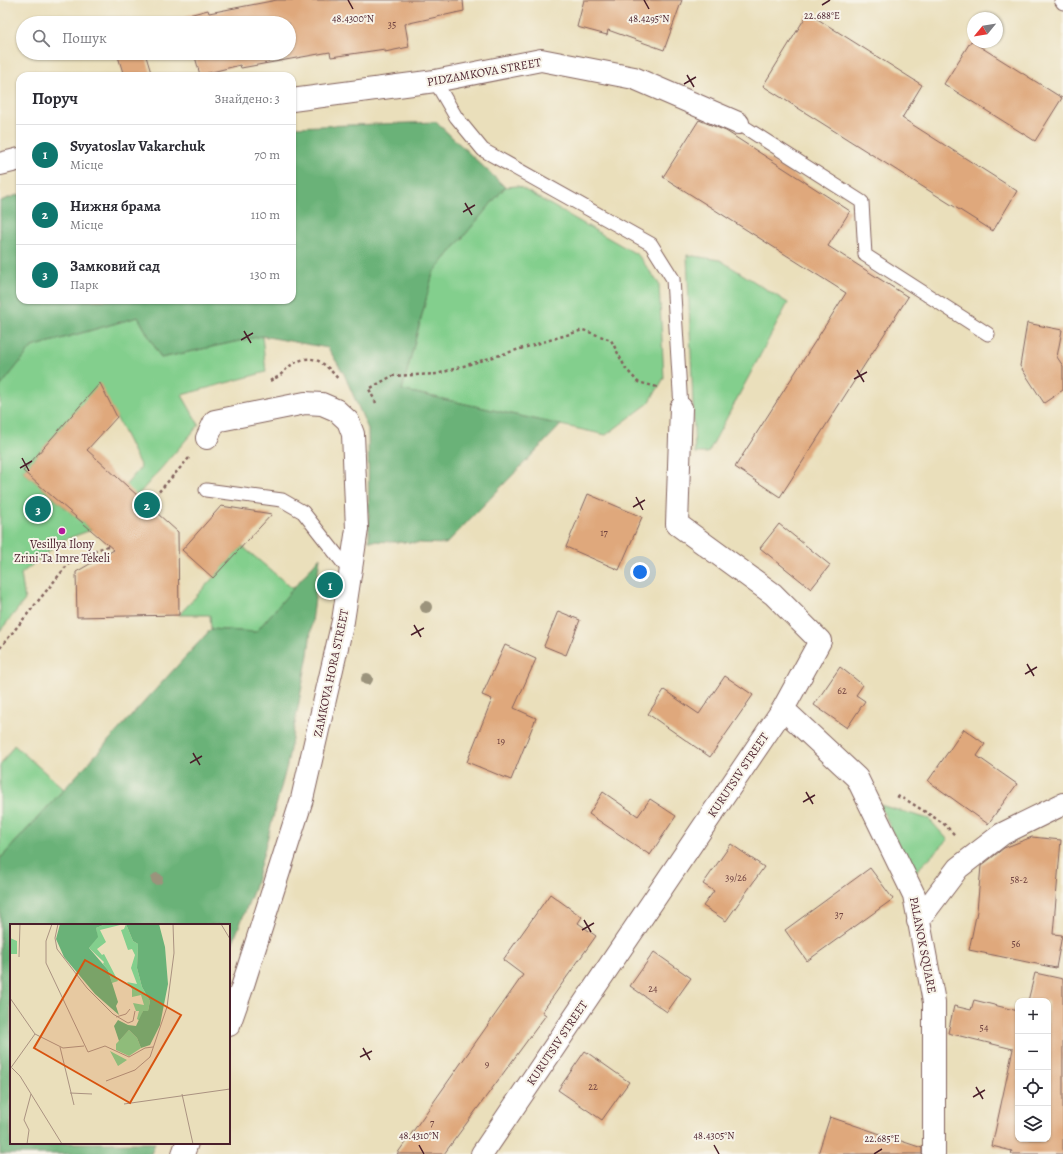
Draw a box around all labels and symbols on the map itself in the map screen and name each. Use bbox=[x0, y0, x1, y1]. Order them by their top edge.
text: 22.688°E bbox=[804, 9, 840, 22]
text: 48.4300°N bbox=[332, 12, 374, 25]
text: 48.4295°N bbox=[629, 12, 669, 25]
north arrow bbox=[967, 12, 1003, 48]
house number: 35 bbox=[388, 18, 396, 31]
street label: PIDZAMKOVA STREET bbox=[426, 54, 543, 90]
pin: 2 bbox=[134, 490, 160, 520]
pin: 3 bbox=[25, 494, 51, 524]
marker: Vesillya Ilony Zrini Ta Imre Tekeli bbox=[57, 526, 67, 536]
house number: 17 bbox=[600, 526, 609, 539]
place label: Vesillya Ilony Zrini Ta Imre Tekeli bbox=[14, 536, 110, 566]
your location bbox=[630, 562, 650, 582]
pin: 1 bbox=[317, 570, 343, 600]
street label: ZAMKOVA HORA STREET bbox=[310, 607, 352, 738]
house number: 62 bbox=[837, 684, 847, 697]
street label: KURUTSIV STREET bbox=[704, 729, 773, 820]
house number: 19 bbox=[497, 734, 505, 747]
house number: 39/26 bbox=[725, 871, 747, 884]
house number: 58-2 bbox=[1010, 873, 1028, 886]
street label: PALANOK SQUARE bbox=[906, 895, 940, 995]
house number: 37 bbox=[835, 908, 844, 921]
inset map bbox=[10, 924, 230, 1144]
house number: 56 bbox=[1012, 937, 1021, 950]
house number: 24 bbox=[648, 982, 658, 995]
street label: KURUTSIV STREET bbox=[523, 997, 592, 1088]
house number: 54 bbox=[980, 1021, 989, 1034]
house number: 9 bbox=[485, 1057, 490, 1070]
house number: 22 bbox=[588, 1080, 598, 1093]
house number: 7 bbox=[430, 1116, 435, 1129]
text: 48.4310°N bbox=[399, 1129, 439, 1142]
text: 48.4305°N bbox=[694, 1129, 734, 1142]
text: 22.685°E bbox=[864, 1132, 900, 1145]

